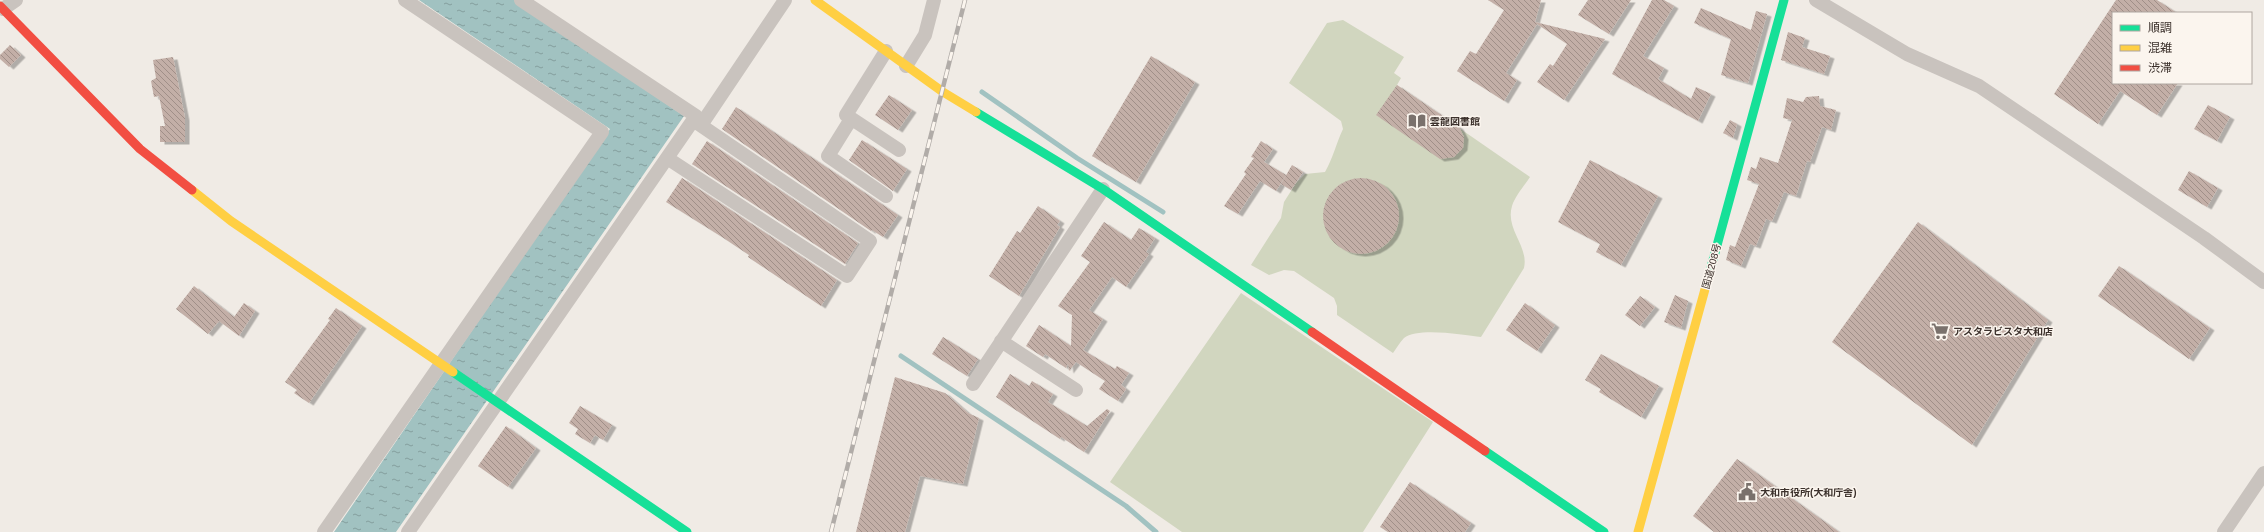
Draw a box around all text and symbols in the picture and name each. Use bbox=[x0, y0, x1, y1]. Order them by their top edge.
legend bbox=[2112, 12, 2252, 84]
text: 順調 bbox=[2148, 21, 2172, 35]
text: 混雑 bbox=[2148, 41, 2172, 55]
text: 渋滞 bbox=[2148, 61, 2172, 75]
library icon: 雲龍図書館 bbox=[1407, 111, 1427, 131]
place label: 雲龍図書館 bbox=[1430, 116, 1480, 127]
street label: 国道208号 bbox=[1700, 242, 1723, 290]
supermarket icon: アスタラビスタ大和店 bbox=[1930, 321, 1950, 341]
place label: アスタラビスタ大和店 bbox=[1953, 326, 2053, 337]
public building icon: 大和市役所(大和庁舎) bbox=[1737, 482, 1757, 502]
place label: 大和市役所(大和庁舎) bbox=[1760, 487, 1857, 498]

